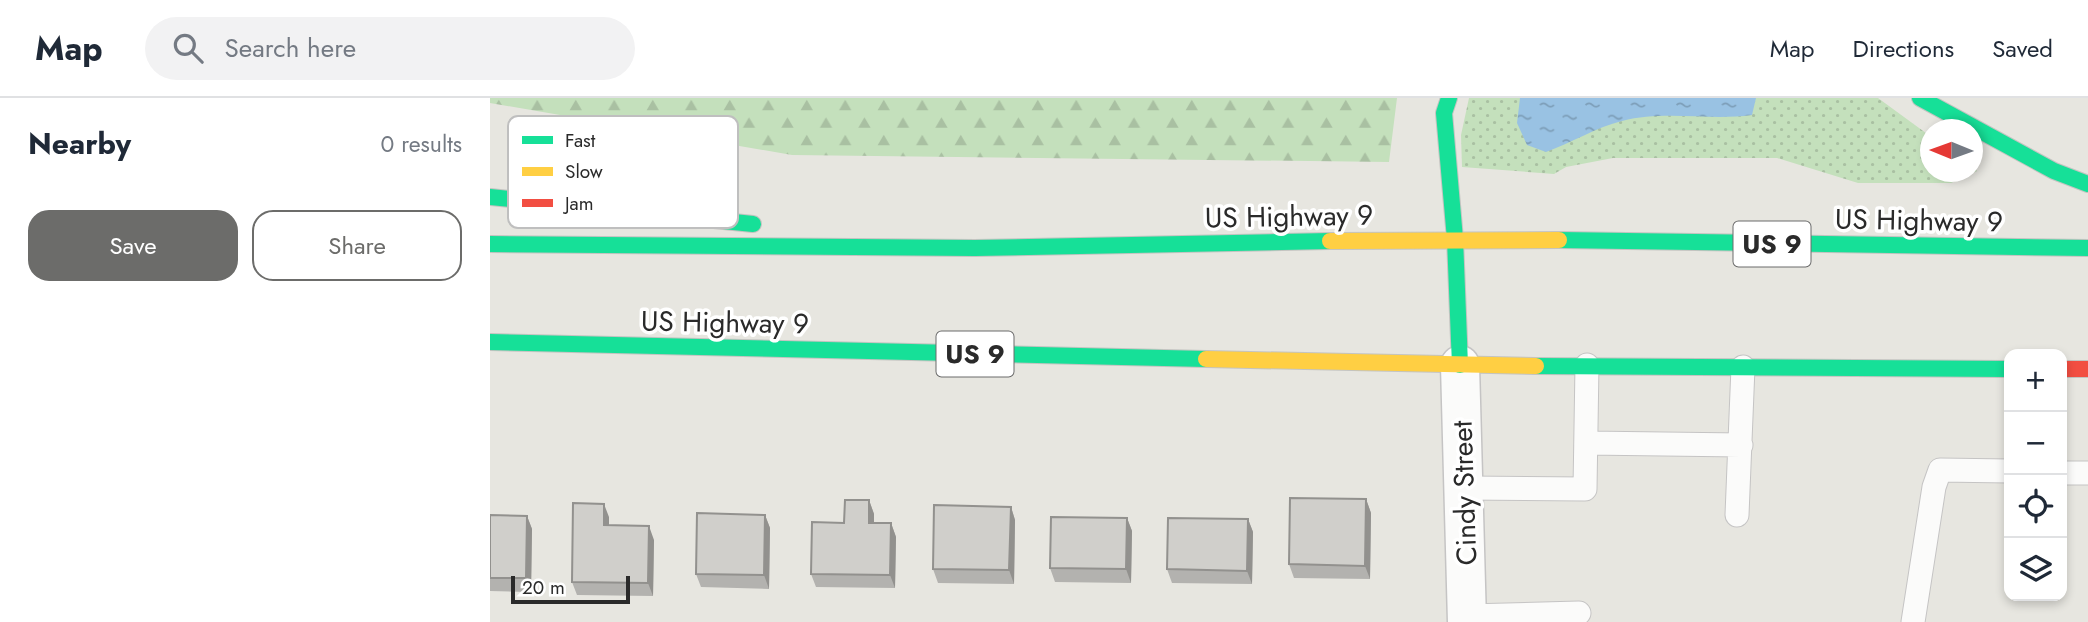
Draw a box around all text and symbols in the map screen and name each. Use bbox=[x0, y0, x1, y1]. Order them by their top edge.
search box bbox=[145, 17, 635, 80]
text: Map bbox=[35, 25, 103, 72]
icon: search bbox=[169, 29, 207, 67]
text: Search here bbox=[225, 29, 356, 67]
text: Map bbox=[1770, 31, 1815, 66]
text: Directions bbox=[1853, 31, 1954, 66]
text: Saved bbox=[1992, 31, 2053, 66]
legend bbox=[508, 116, 738, 228]
north arrow bbox=[1920, 119, 1983, 182]
text: Nearby bbox=[28, 122, 131, 165]
text: 0 results bbox=[380, 127, 462, 161]
text: Fast bbox=[565, 127, 596, 154]
text: Slow bbox=[565, 158, 603, 185]
text: Jam bbox=[562, 190, 594, 217]
street label: US Highway 9 bbox=[1205, 195, 1374, 238]
street label: US Highway 9 bbox=[1834, 199, 2003, 242]
button: Save bbox=[28, 210, 238, 281]
button: Share bbox=[252, 210, 462, 281]
road number: US 9 bbox=[1734, 222, 1810, 266]
street label: US Highway 9 bbox=[640, 301, 809, 344]
road number: US 9 bbox=[937, 331, 1014, 376]
map controls bbox=[2004, 349, 2067, 601]
button: + bbox=[2004, 349, 2067, 412]
button: − bbox=[2004, 412, 2067, 475]
street label: Cindy Street bbox=[1441, 420, 1488, 566]
button: locate bbox=[2004, 475, 2067, 538]
button: layers bbox=[2004, 538, 2067, 601]
scale bar bbox=[511, 573, 630, 605]
text: 20 m bbox=[522, 574, 565, 601]

